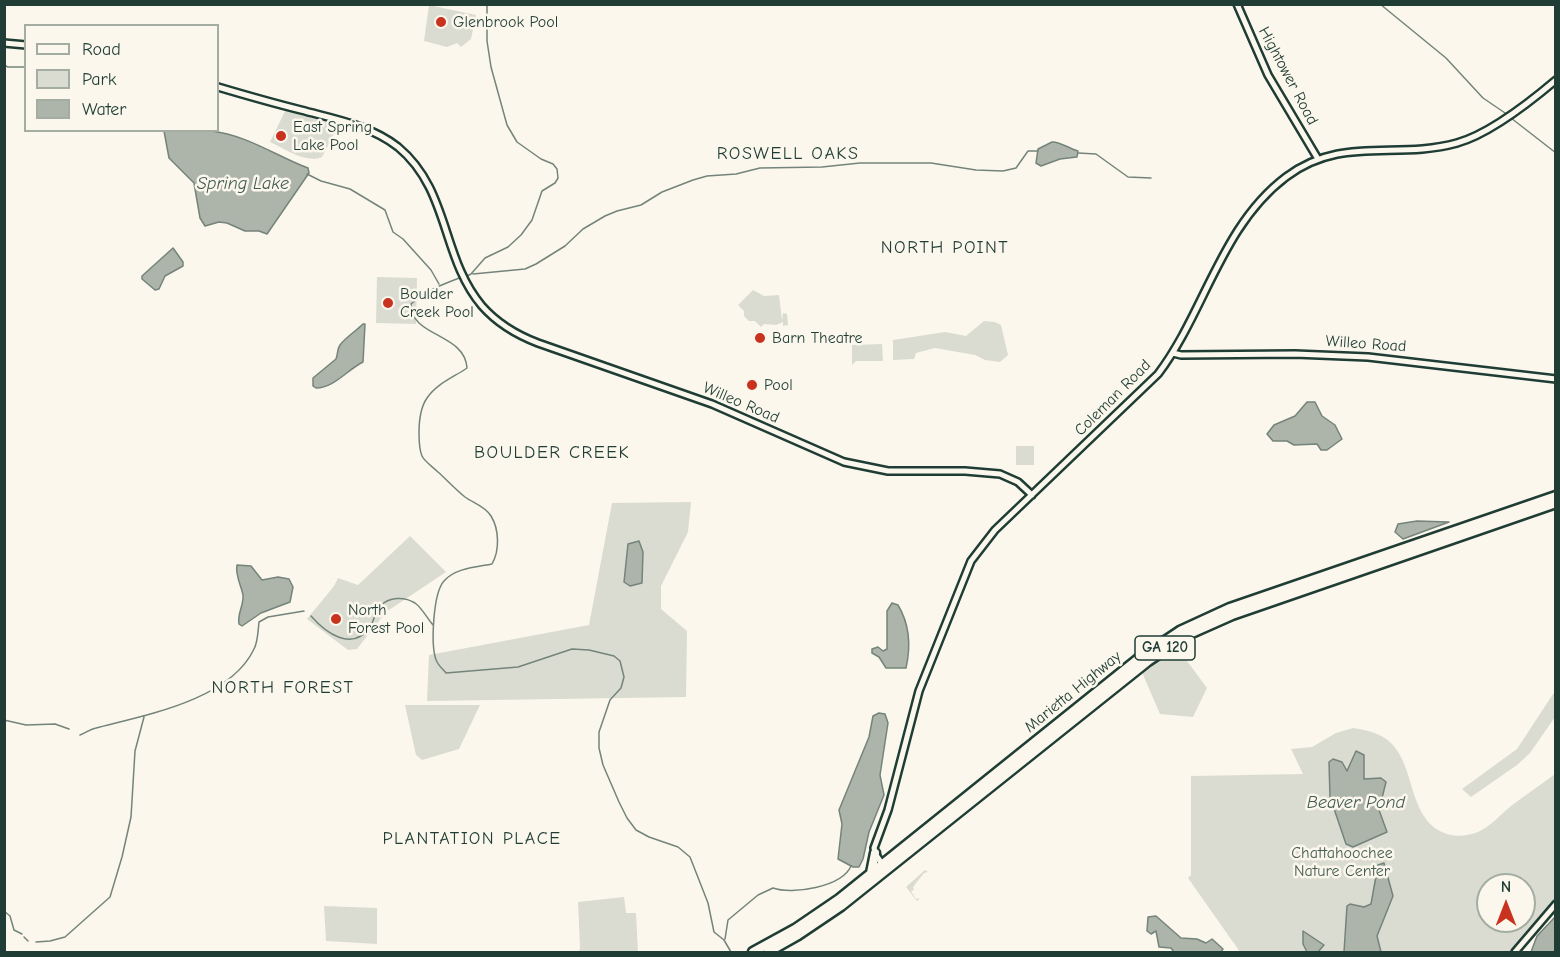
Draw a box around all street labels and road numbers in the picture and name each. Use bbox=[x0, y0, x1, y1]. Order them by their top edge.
street label: Hightower Road bbox=[1254, 24, 1322, 128]
street label: Willeo Road bbox=[1325, 332, 1407, 356]
street label: Coleman Road bbox=[1071, 356, 1155, 440]
street label: Willeo Road bbox=[700, 378, 782, 428]
road number: GA 120 bbox=[1135, 636, 1195, 660]
street label: Marietta Highway bbox=[1021, 647, 1125, 737]

